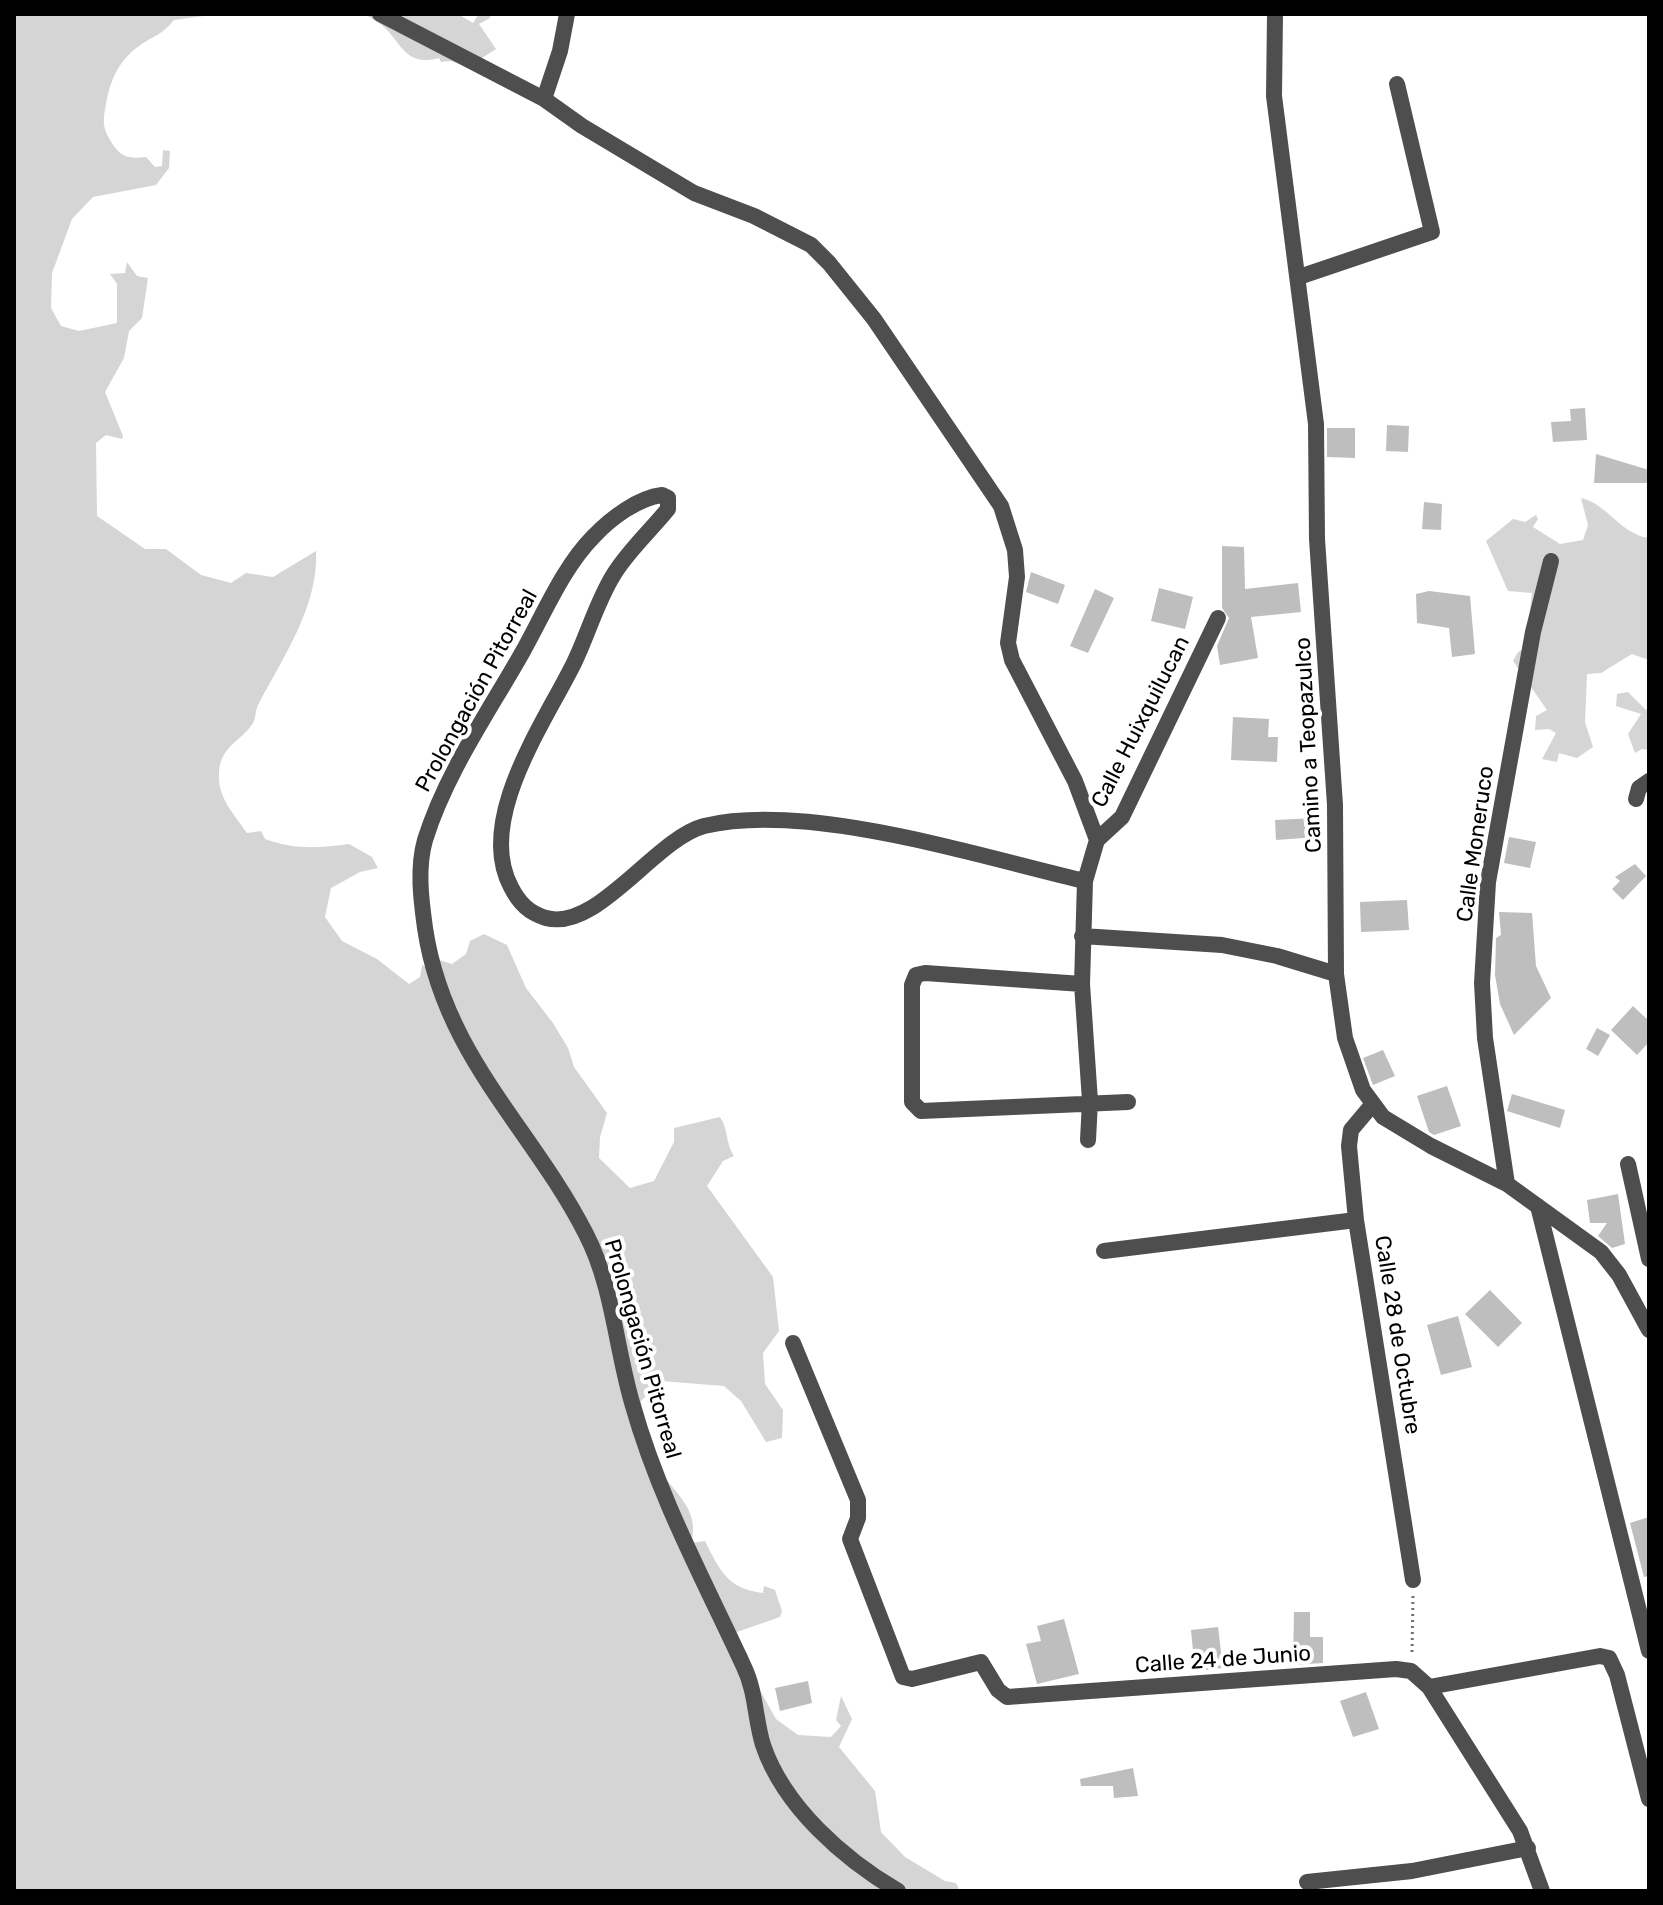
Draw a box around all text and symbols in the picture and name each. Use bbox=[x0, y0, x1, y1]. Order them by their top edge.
street label: Prolongación Pitorreal bbox=[410, 585, 544, 797]
street label: Calle Huixquilucan bbox=[1086, 632, 1196, 812]
street label: Camino a Teopazulco bbox=[1290, 636, 1328, 854]
street label: Calle Moneruco bbox=[1452, 764, 1500, 924]
street label: Calle 28 de Octubre bbox=[1368, 1234, 1426, 1436]
street label: Prolongación Pitorreal bbox=[598, 1236, 686, 1462]
street label: Calle 24 de Junio bbox=[1134, 1641, 1312, 1679]

